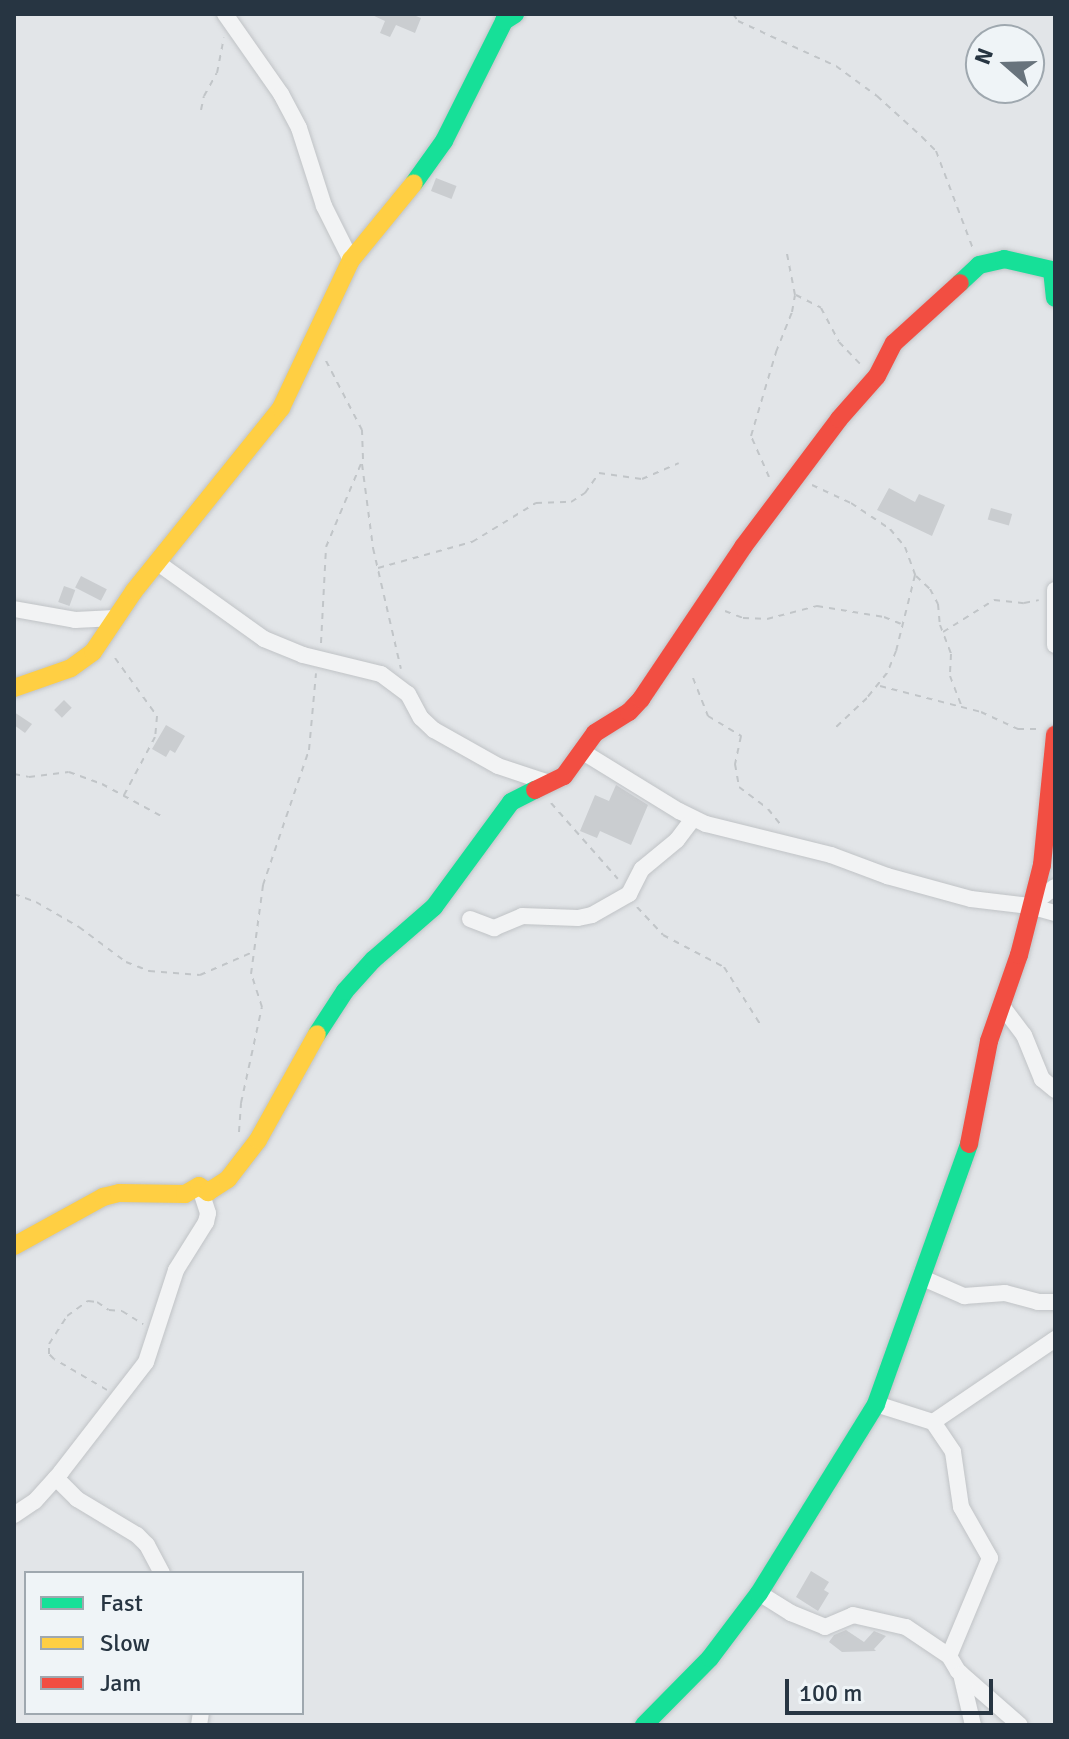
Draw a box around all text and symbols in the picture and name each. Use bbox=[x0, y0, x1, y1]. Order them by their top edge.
north arrow bbox=[965, 24, 1045, 104]
text: N bbox=[969, 44, 999, 68]
legend bbox=[24, 1571, 304, 1715]
text: Fast bbox=[100, 1588, 143, 1618]
text: Slow bbox=[100, 1628, 150, 1658]
scale bar bbox=[789, 1663, 997, 1713]
text: Jam bbox=[100, 1668, 141, 1698]
text: 100 m bbox=[799, 1678, 862, 1708]

